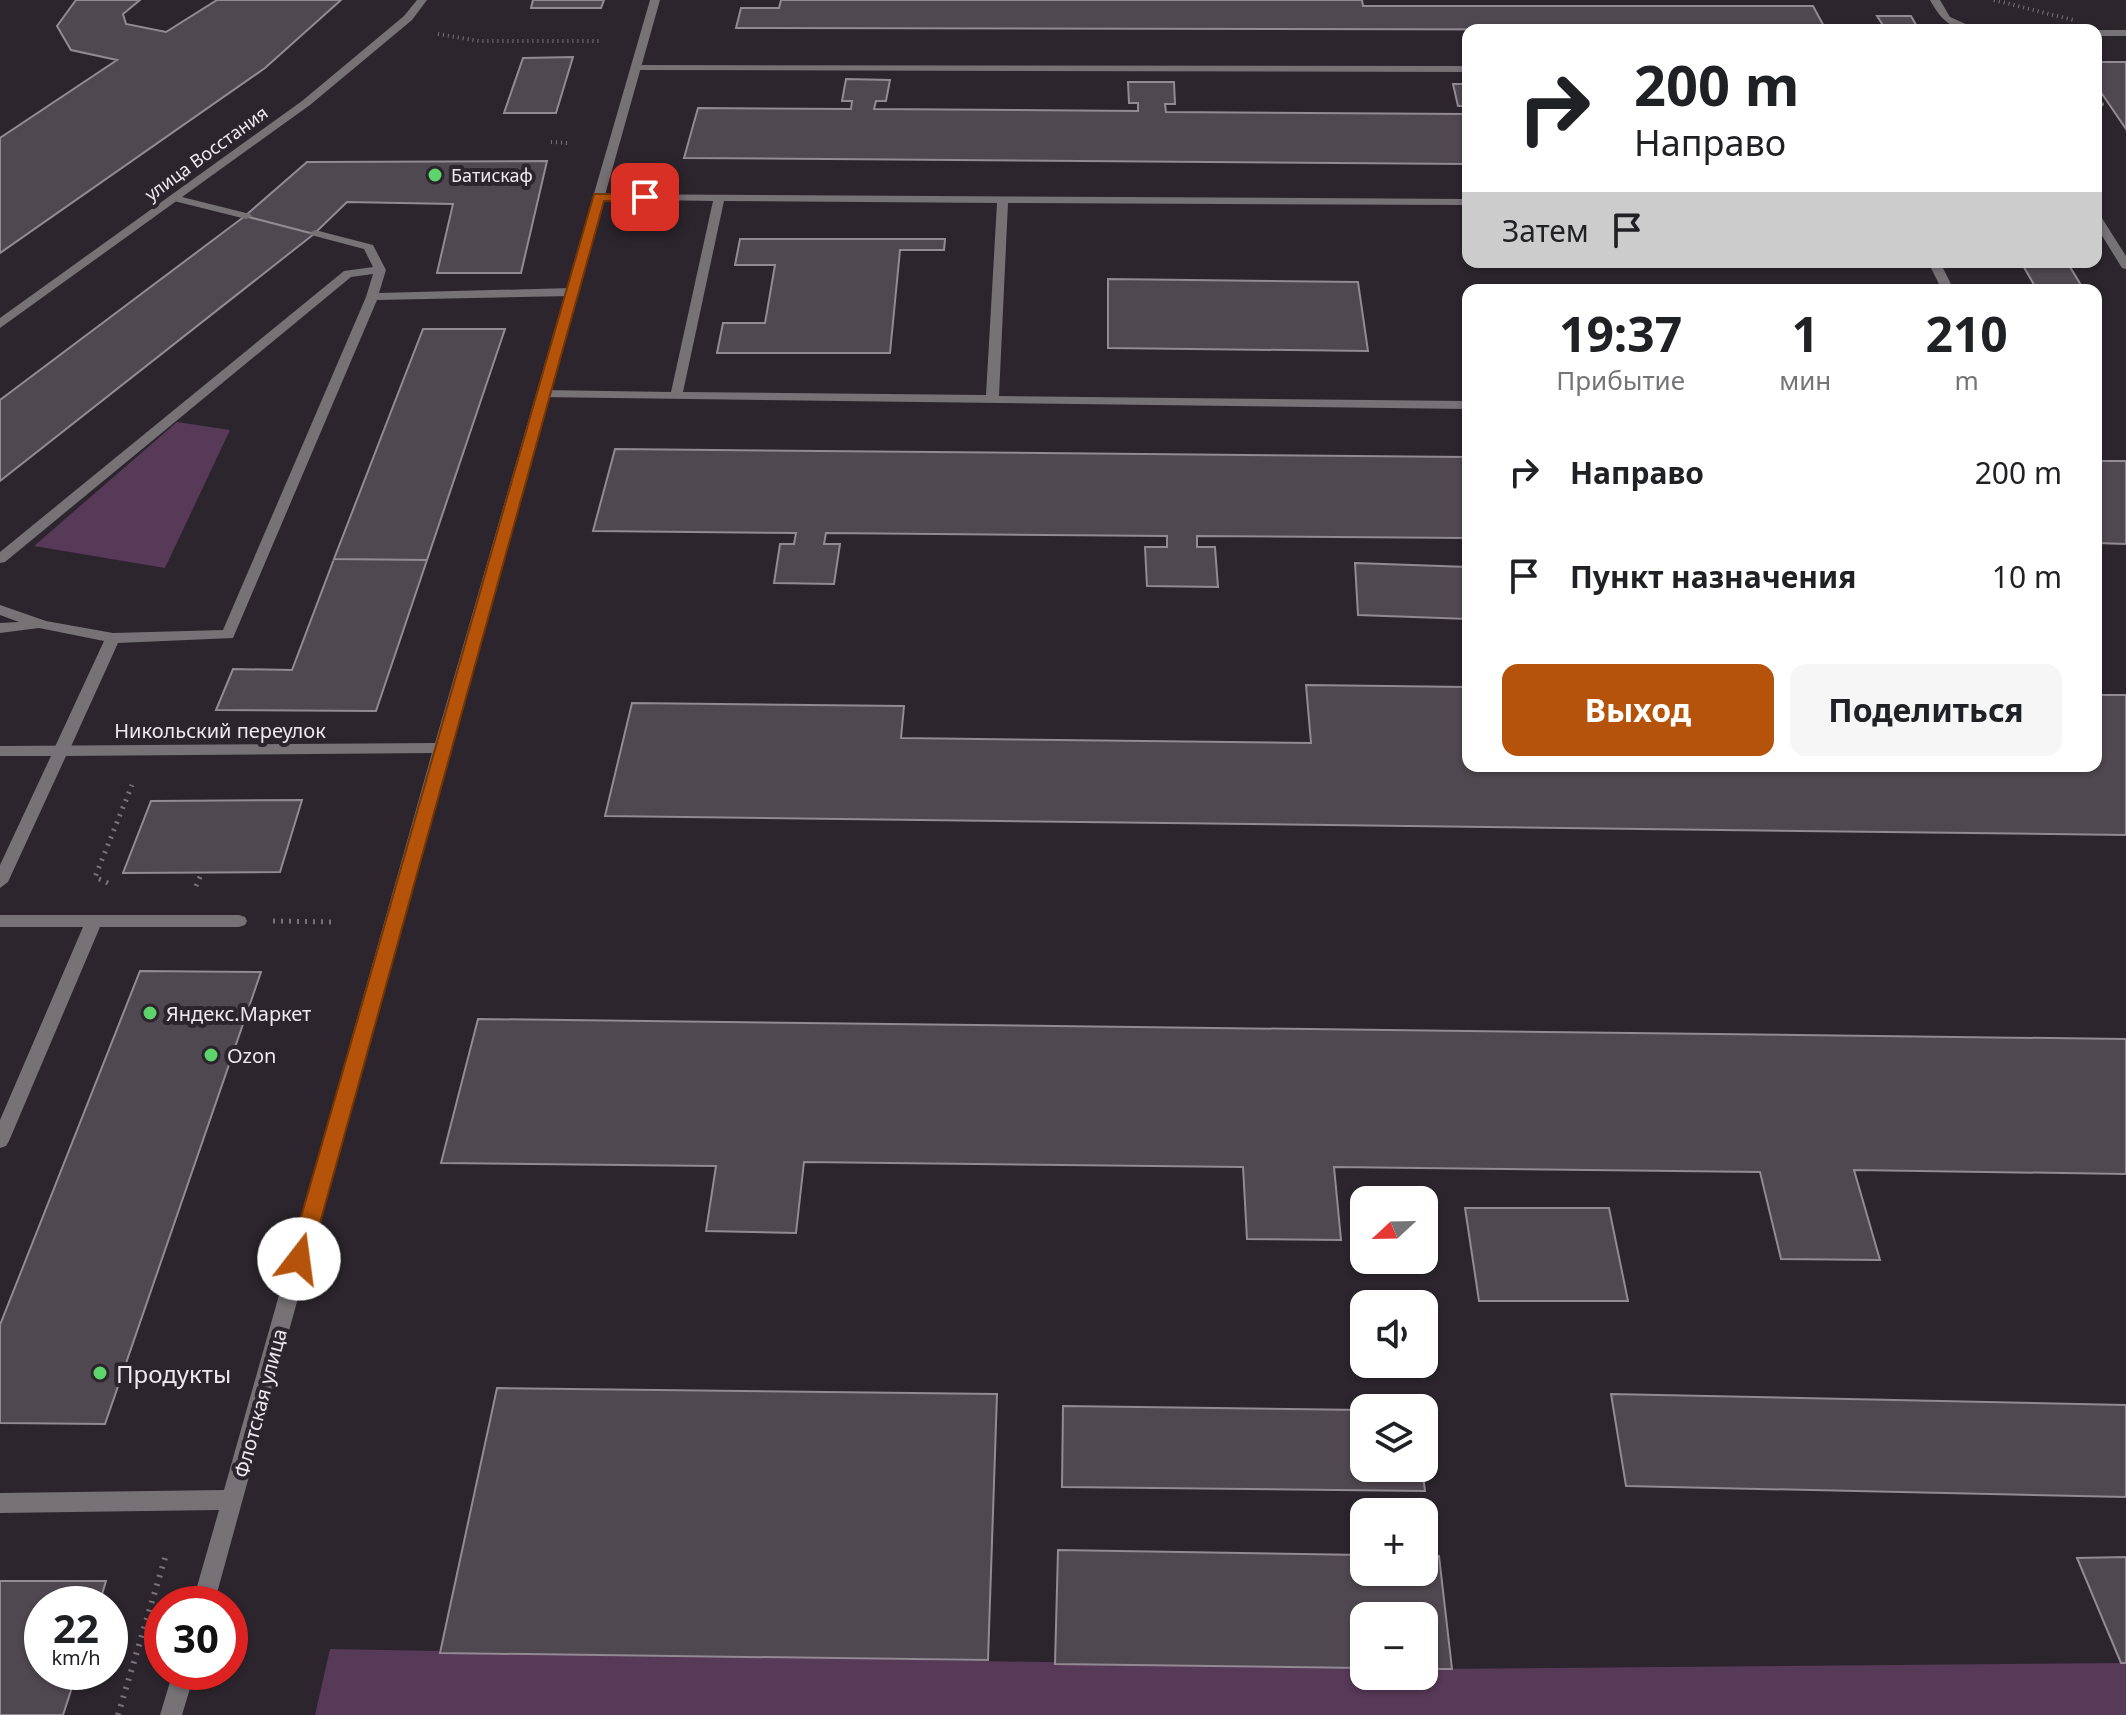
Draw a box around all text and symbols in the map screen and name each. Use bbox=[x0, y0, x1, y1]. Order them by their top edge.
text: 200 m bbox=[1634, 46, 1799, 122]
icon: right bbox=[1502, 56, 1606, 160]
street label: улица Восстания bbox=[140, 100, 272, 206]
text: Направо bbox=[1634, 118, 1786, 167]
place label: Батискаф bbox=[451, 163, 533, 187]
pin bbox=[611, 163, 679, 231]
marker: Батискаф bbox=[426, 166, 444, 184]
icon: arrive bbox=[623, 175, 667, 219]
icon: arrive bbox=[1605, 208, 1649, 252]
text: Затем bbox=[1502, 210, 1589, 251]
text: 19:37 bbox=[1559, 301, 1682, 366]
text: 1 bbox=[1791, 301, 1819, 366]
text: 210 bbox=[1925, 301, 2008, 366]
text: Прибытие bbox=[1556, 362, 1685, 398]
text: мин bbox=[1779, 362, 1831, 398]
text: m bbox=[1954, 362, 1979, 398]
icon: right bbox=[1502, 450, 1546, 494]
text: Направо bbox=[1570, 452, 1704, 493]
text: 200 m bbox=[1975, 452, 2062, 493]
icon: arrive bbox=[1502, 554, 1546, 598]
text: Пункт назначения bbox=[1570, 556, 1856, 597]
text: 10 m bbox=[1992, 556, 2062, 597]
button: Выход bbox=[1502, 664, 1774, 756]
button: Поделиться bbox=[1790, 664, 2062, 756]
street label: Никольский переулок bbox=[114, 717, 326, 744]
place label: Яндекс.Маркет bbox=[166, 1000, 311, 1027]
marker: Яндекс.Маркет bbox=[141, 1004, 159, 1022]
place label: Ozon bbox=[227, 1042, 276, 1069]
marker: Ozon bbox=[202, 1046, 220, 1064]
north arrow bbox=[1350, 1186, 1438, 1274]
map controls bbox=[1350, 1186, 1438, 1690]
position arrow bbox=[257, 1217, 341, 1301]
button: sound bbox=[1350, 1290, 1438, 1378]
street label: Флотская улица bbox=[227, 1326, 293, 1480]
place label: Продукты bbox=[116, 1357, 231, 1390]
marker: Продукты bbox=[91, 1364, 109, 1382]
button: layers bbox=[1350, 1394, 1438, 1482]
button: + bbox=[1350, 1498, 1438, 1586]
speed limit sign: 30 bbox=[144, 1586, 248, 1690]
text: 22 bbox=[53, 1600, 99, 1655]
button: − bbox=[1350, 1602, 1438, 1690]
text: km/h bbox=[51, 1644, 101, 1671]

